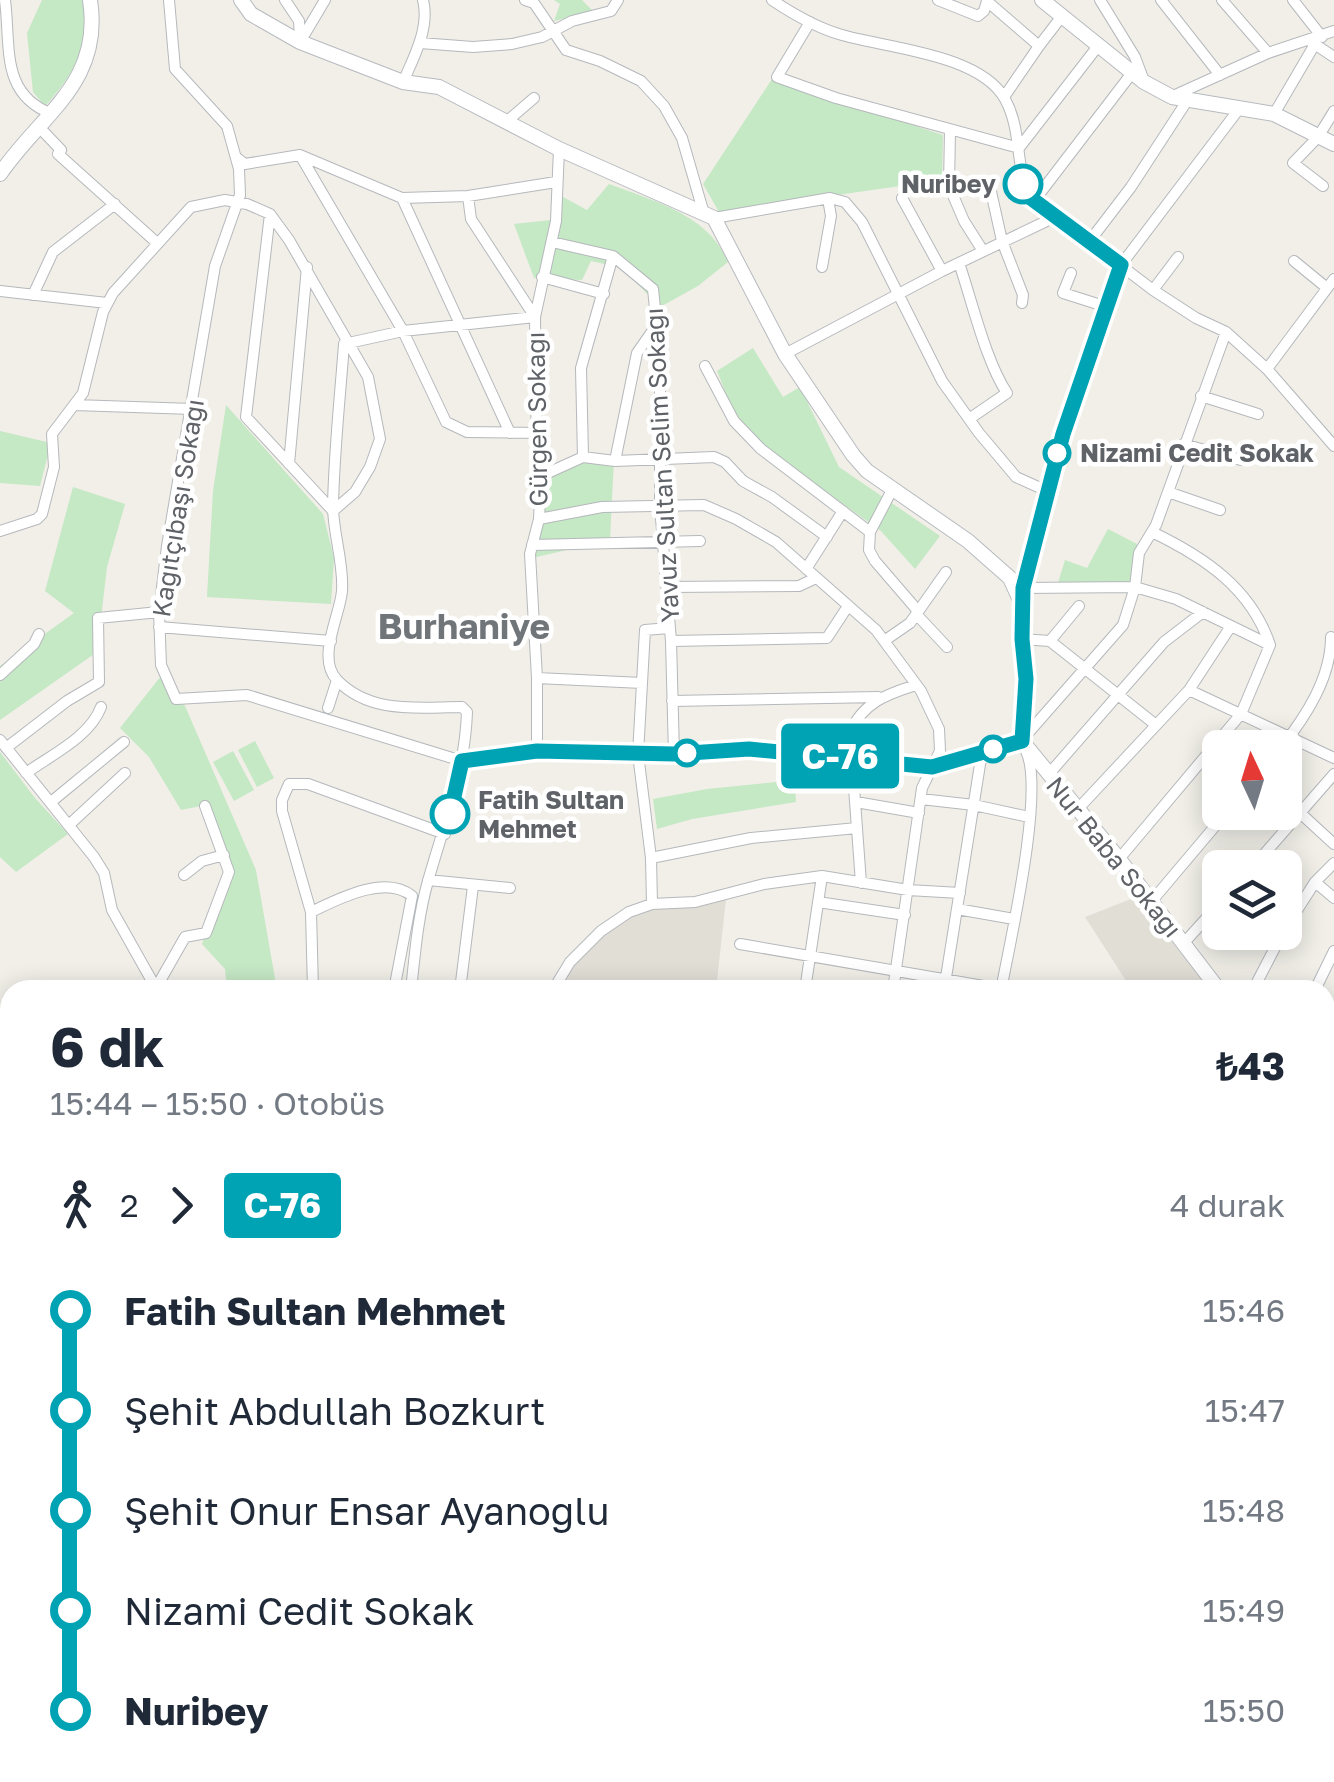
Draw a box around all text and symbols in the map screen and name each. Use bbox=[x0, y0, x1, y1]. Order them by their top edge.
marker: Nuribey bbox=[1004, 165, 1042, 203]
place label: Nuribey bbox=[901, 168, 996, 199]
street label: Yavuz Sultan Selim Sokağı bbox=[638, 307, 685, 623]
street label: Gürgen Sokağı bbox=[519, 331, 554, 507]
street label: Kağıtçıbaşı Sokağı bbox=[145, 397, 210, 619]
place label: Nizami Cedit Sokak bbox=[1080, 437, 1315, 468]
marker: Nizami Cedit Sokak bbox=[1044, 440, 1070, 466]
district label: Burhaniye bbox=[378, 605, 550, 647]
line badge: C-76 bbox=[770, 724, 910, 788]
north arrow bbox=[1202, 730, 1302, 830]
map controls bbox=[1202, 730, 1302, 950]
text: C-76 bbox=[801, 735, 879, 777]
unlabelled marker bbox=[980, 736, 1006, 762]
unlabelled marker bbox=[674, 740, 700, 766]
street label: Nur Baba Sokağı bbox=[1040, 770, 1189, 943]
place label: Fatih Sultan Mehmet bbox=[478, 784, 624, 844]
marker: Fatih Sultan Mehmet bbox=[431, 795, 469, 833]
button: layers bbox=[1202, 850, 1302, 950]
text: 6 dk bbox=[50, 1013, 164, 1079]
text: ₺43 bbox=[1216, 1043, 1285, 1088]
text: 15:44 – 15:50 · Otobüs bbox=[50, 1084, 385, 1122]
icon: walk bbox=[50, 1178, 105, 1233]
icon: forward bbox=[154, 1178, 209, 1233]
text: C-76 bbox=[244, 1184, 321, 1226]
text: 2 bbox=[120, 1186, 139, 1224]
text: 4 durak bbox=[1170, 1186, 1285, 1224]
text: Fatih Sultan Mehmet bbox=[124, 1288, 506, 1333]
text: 15:46 bbox=[1202, 1291, 1285, 1329]
text: Şehit Abdullah Bozkurt bbox=[124, 1388, 545, 1433]
text: 15:47 bbox=[1205, 1391, 1285, 1429]
text: Şehit Onur Ensar Ayanoğlu bbox=[124, 1488, 609, 1533]
text: 15:48 bbox=[1202, 1491, 1285, 1529]
text: Nizami Cedit Sokak bbox=[124, 1588, 475, 1633]
text: 15:49 bbox=[1202, 1591, 1285, 1629]
text: Nuribey bbox=[124, 1688, 269, 1733]
text: 15:50 bbox=[1203, 1691, 1285, 1729]

